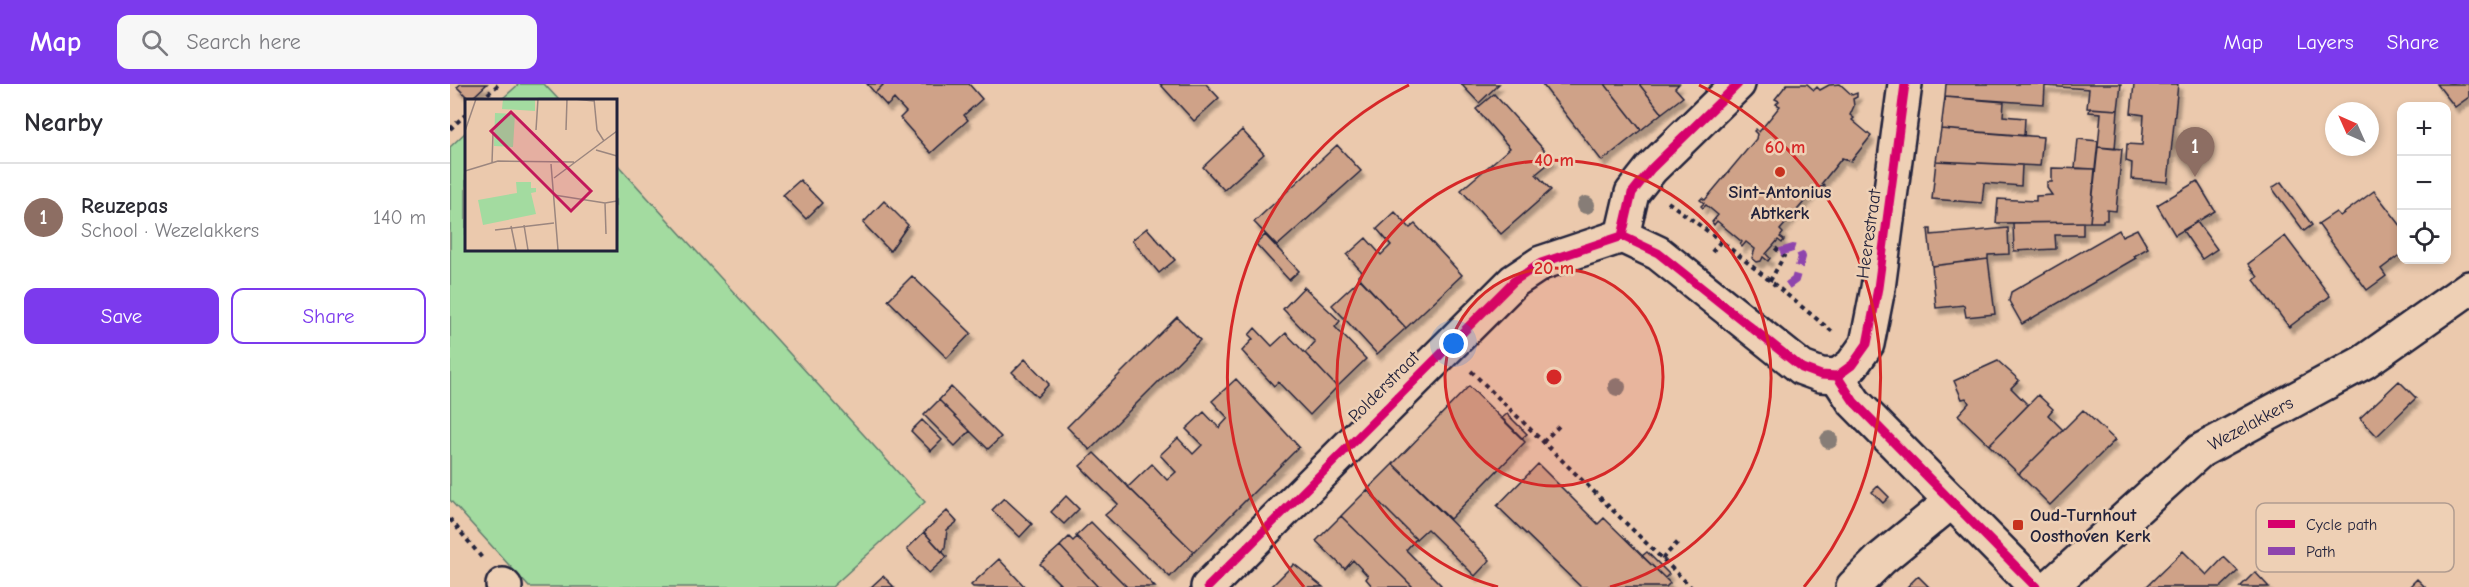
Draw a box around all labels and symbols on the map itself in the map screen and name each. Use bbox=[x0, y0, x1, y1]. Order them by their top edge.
inset map bbox=[465, 99, 616, 250]
north arrow bbox=[2325, 102, 2379, 156]
pin: 1 bbox=[2176, 128, 2214, 177]
text: 60 m bbox=[1765, 137, 1805, 158]
text: 40 m bbox=[1534, 150, 1574, 171]
marker: Sint-Antonius Abtkerk bbox=[1773, 165, 1787, 179]
place label: Sint-Antonius Abtkerk bbox=[1728, 182, 1832, 224]
street label: Heerestraat bbox=[1852, 187, 1886, 280]
text: 20 m bbox=[1534, 258, 1574, 279]
your location bbox=[1439, 329, 1468, 358]
street label: Polderstraat bbox=[1344, 347, 1424, 427]
centre of rings bbox=[1544, 367, 1564, 387]
street label: Wezelakkers bbox=[2204, 392, 2297, 455]
legend bbox=[2256, 503, 2454, 572]
place label: Oud-Turnhout Oosthoven Kerk bbox=[2030, 505, 2151, 547]
text: Cycle path bbox=[2306, 516, 2377, 534]
marker: Oud-Turnhout Oosthoven Kerk bbox=[2011, 518, 2025, 532]
text: Path bbox=[2306, 543, 2336, 561]

